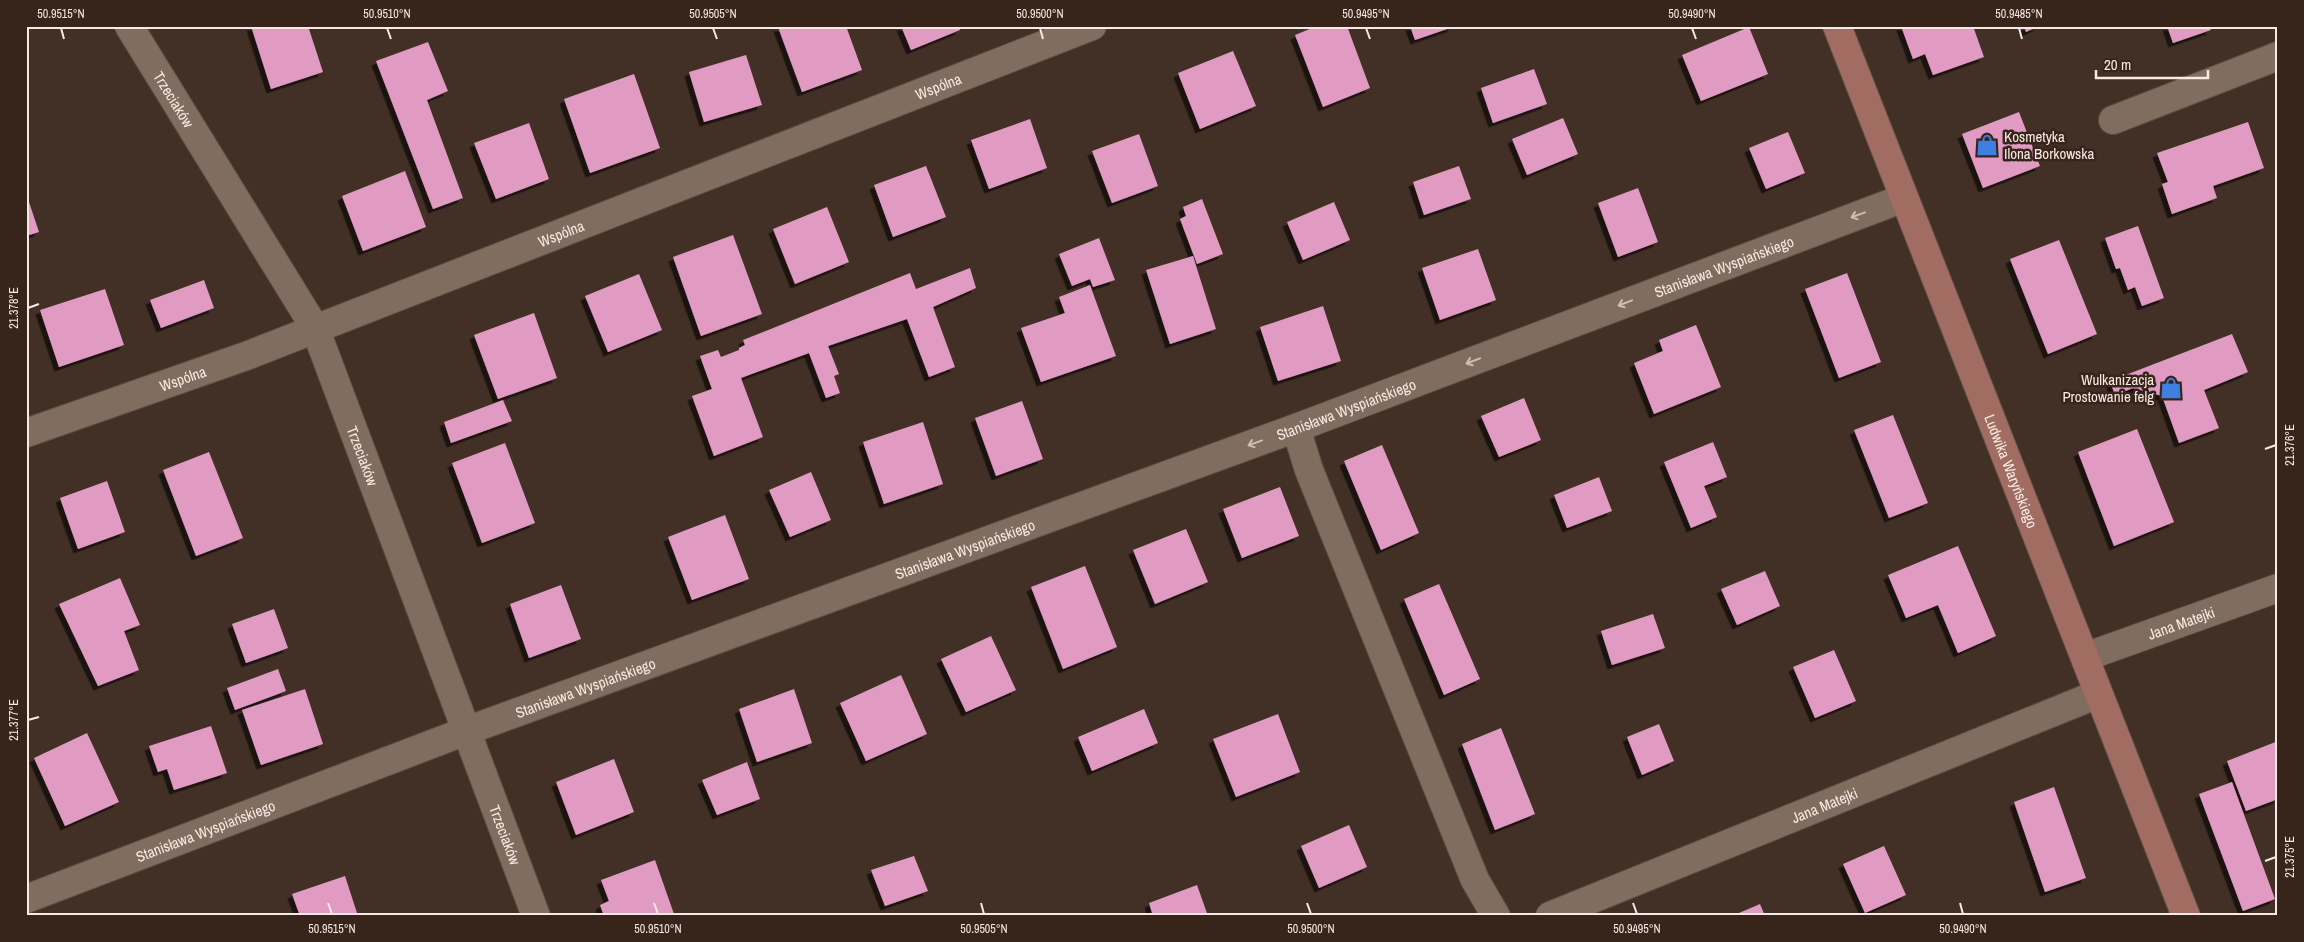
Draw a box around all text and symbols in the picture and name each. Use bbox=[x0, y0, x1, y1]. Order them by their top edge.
text: 50.9515°N bbox=[37, 6, 85, 22]
text: 50.9510°N bbox=[363, 6, 411, 22]
text: 50.9505°N bbox=[689, 6, 737, 22]
text: 50.9500°N bbox=[1016, 6, 1064, 22]
text: 50.9495°N bbox=[1342, 6, 1390, 22]
text: 50.9490°N bbox=[1668, 6, 1716, 22]
text: 50.9485°N bbox=[1995, 6, 2043, 22]
scale bar bbox=[2096, 48, 2209, 80]
text: 20 m bbox=[2104, 54, 2131, 75]
street label: Trzeciaków bbox=[149, 67, 199, 131]
street label: Wspólna bbox=[912, 67, 964, 105]
place label: Kosmetyka Ilona Borkowska bbox=[2004, 126, 2094, 164]
shop icon: Kosmetyka Ilona Borkowska bbox=[1974, 132, 2000, 158]
one-way arrow bbox=[1851, 211, 1866, 220]
street label: Wspólna bbox=[535, 215, 587, 252]
street label: Stanisława Wyspiańskiego bbox=[1651, 230, 1797, 302]
text: 21.378°E bbox=[6, 287, 22, 329]
one-way arrow bbox=[1618, 299, 1633, 308]
one-way arrow bbox=[1466, 357, 1481, 366]
street label: Wspólna bbox=[157, 360, 209, 396]
place label: Wulkanizacja Prostowanie felg bbox=[2062, 369, 2154, 407]
street label: Stanisława Wyspiańskiego bbox=[1273, 373, 1419, 445]
shop icon: Wulkanizacja Prostowanie felg bbox=[2158, 375, 2184, 401]
street label: Ludwika Waryńskiego bbox=[1980, 411, 2043, 531]
street label: Trzeciaków bbox=[342, 423, 384, 489]
text: 21.376°E bbox=[2282, 424, 2298, 466]
one-way arrow bbox=[1248, 439, 1264, 448]
street label: Stanisława Wyspiańskiego bbox=[892, 514, 1038, 584]
street label: Jana Matejki bbox=[2145, 601, 2217, 644]
street label: Stanisława Wyspiańskiego bbox=[512, 652, 658, 723]
text: 21.377°E bbox=[6, 699, 22, 741]
street label: Jana Matejki bbox=[1788, 782, 1861, 828]
street label: Stanisława Wyspiańskiego bbox=[133, 794, 278, 867]
street label: Trzeciaków bbox=[485, 802, 526, 868]
text: 21.375°E bbox=[2282, 836, 2298, 878]
text: 50.9515°N bbox=[308, 921, 356, 937]
text: 50.9510°N bbox=[634, 921, 682, 937]
text: 50.9505°N bbox=[960, 921, 1008, 937]
text: 50.9500°N bbox=[1287, 921, 1335, 937]
text: 50.9495°N bbox=[1613, 921, 1661, 937]
text: 50.9490°N bbox=[1939, 921, 1987, 937]

